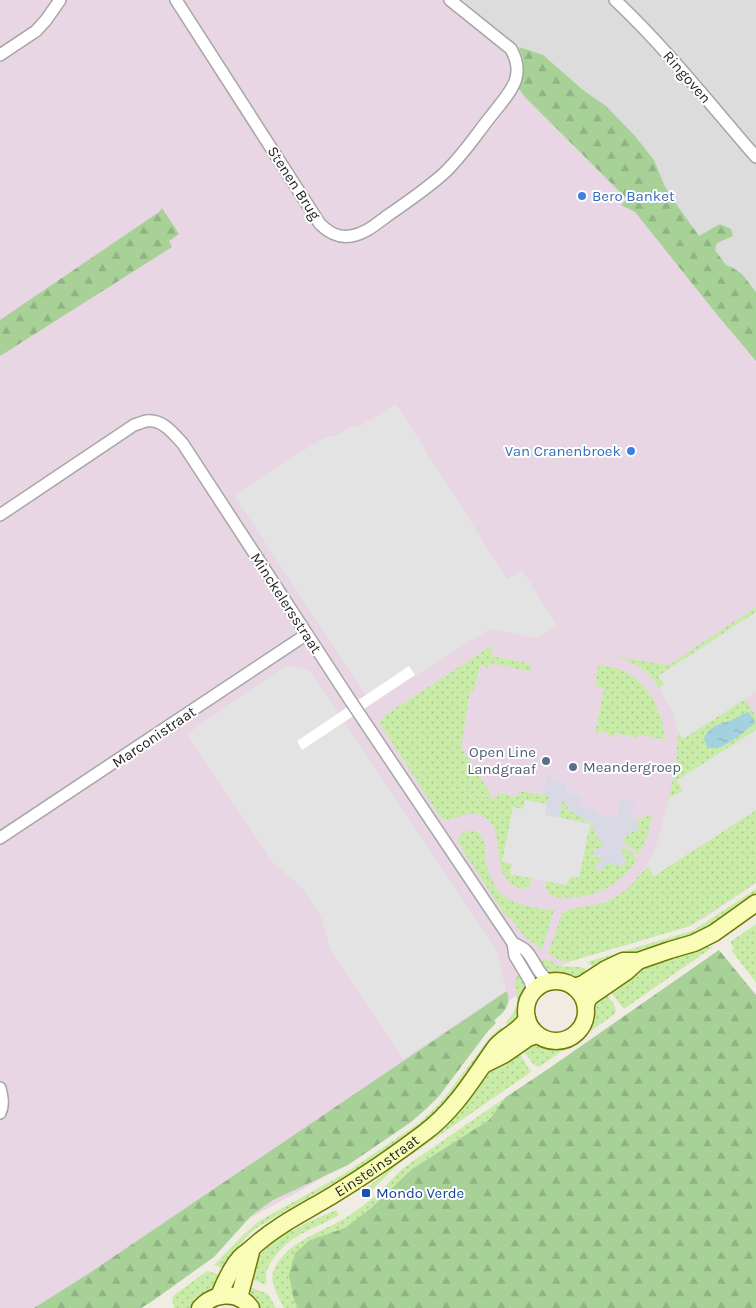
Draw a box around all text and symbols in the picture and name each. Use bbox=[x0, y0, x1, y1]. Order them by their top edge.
street label: Ringoven bbox=[659, 47, 715, 107]
street label: Stenen Brug bbox=[264, 143, 325, 224]
place label: Bero Banket bbox=[592, 187, 675, 205]
marker: Bero Banket bbox=[576, 190, 588, 202]
place label: Van Cranenbroek bbox=[505, 442, 621, 460]
marker: Van Cranenbroek bbox=[625, 445, 637, 457]
street label: Minckelersstraat bbox=[247, 549, 325, 657]
street label: Marconistraat bbox=[109, 702, 200, 772]
place label: Open Line Landgraaf bbox=[467, 743, 537, 778]
marker: Open Line Landgraaf bbox=[540, 755, 552, 767]
place label: Meandergroep bbox=[583, 758, 681, 776]
marker: Meandergroep bbox=[567, 761, 579, 773]
street label: Einsteinstraat bbox=[331, 1131, 423, 1201]
place label: Mondo Verde bbox=[376, 1184, 464, 1202]
marker: Mondo Verde bbox=[360, 1187, 372, 1199]

